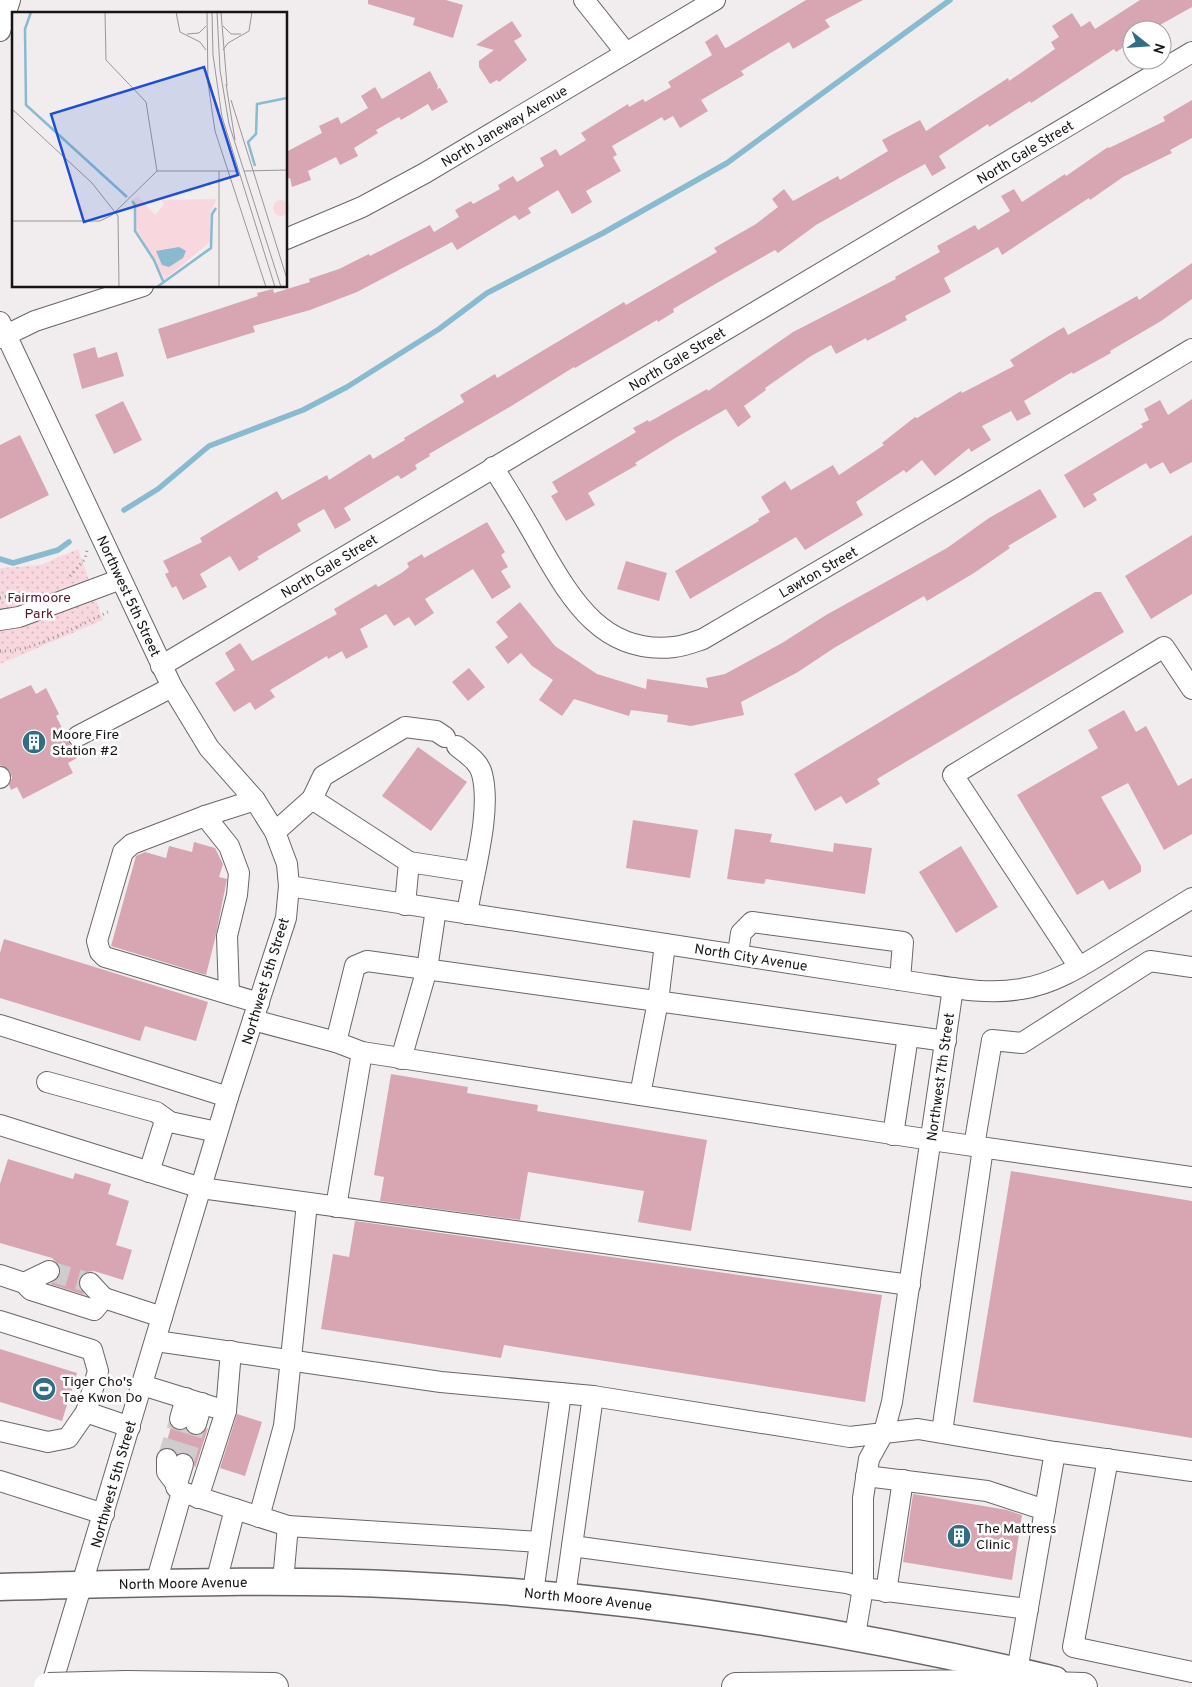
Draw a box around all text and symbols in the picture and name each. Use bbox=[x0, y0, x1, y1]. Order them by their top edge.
inset map bbox=[12, 12, 288, 288]
north arrow bbox=[1122, 20, 1172, 70]
text: N bbox=[1148, 41, 1168, 56]
street label: North Janeway Avenue bbox=[439, 83, 571, 172]
street label: North Gale Street bbox=[974, 118, 1077, 189]
street label: North Gale Street bbox=[626, 325, 729, 396]
street label: North Gale Street bbox=[278, 532, 381, 603]
street label: Northwest 5th Street bbox=[92, 533, 163, 660]
street label: Lawton Street bbox=[776, 544, 861, 603]
park label: Fairmoore Park bbox=[7, 590, 71, 623]
place label: Moore Fire Station #2 bbox=[52, 727, 119, 760]
building icon: Moore Fire Station #2 bbox=[21, 729, 47, 755]
street label: Northwest 5th Street bbox=[239, 916, 294, 1047]
street label: North City Avenue bbox=[693, 941, 808, 976]
street label: Northwest 7th Street bbox=[924, 1012, 959, 1142]
place label: Tiger Cho's Tae Kwon Do bbox=[62, 1374, 143, 1407]
sports icon: Tiger Cho's Tae Kwon Do bbox=[31, 1376, 57, 1402]
street label: Northwest 5th Street bbox=[88, 1419, 141, 1550]
place label: The Mattress Clinic bbox=[976, 1521, 1057, 1554]
building icon: The Mattress Clinic bbox=[946, 1523, 972, 1549]
street label: North Moore Avenue bbox=[119, 1575, 248, 1594]
street label: North Moore Avenue bbox=[523, 1585, 653, 1616]

